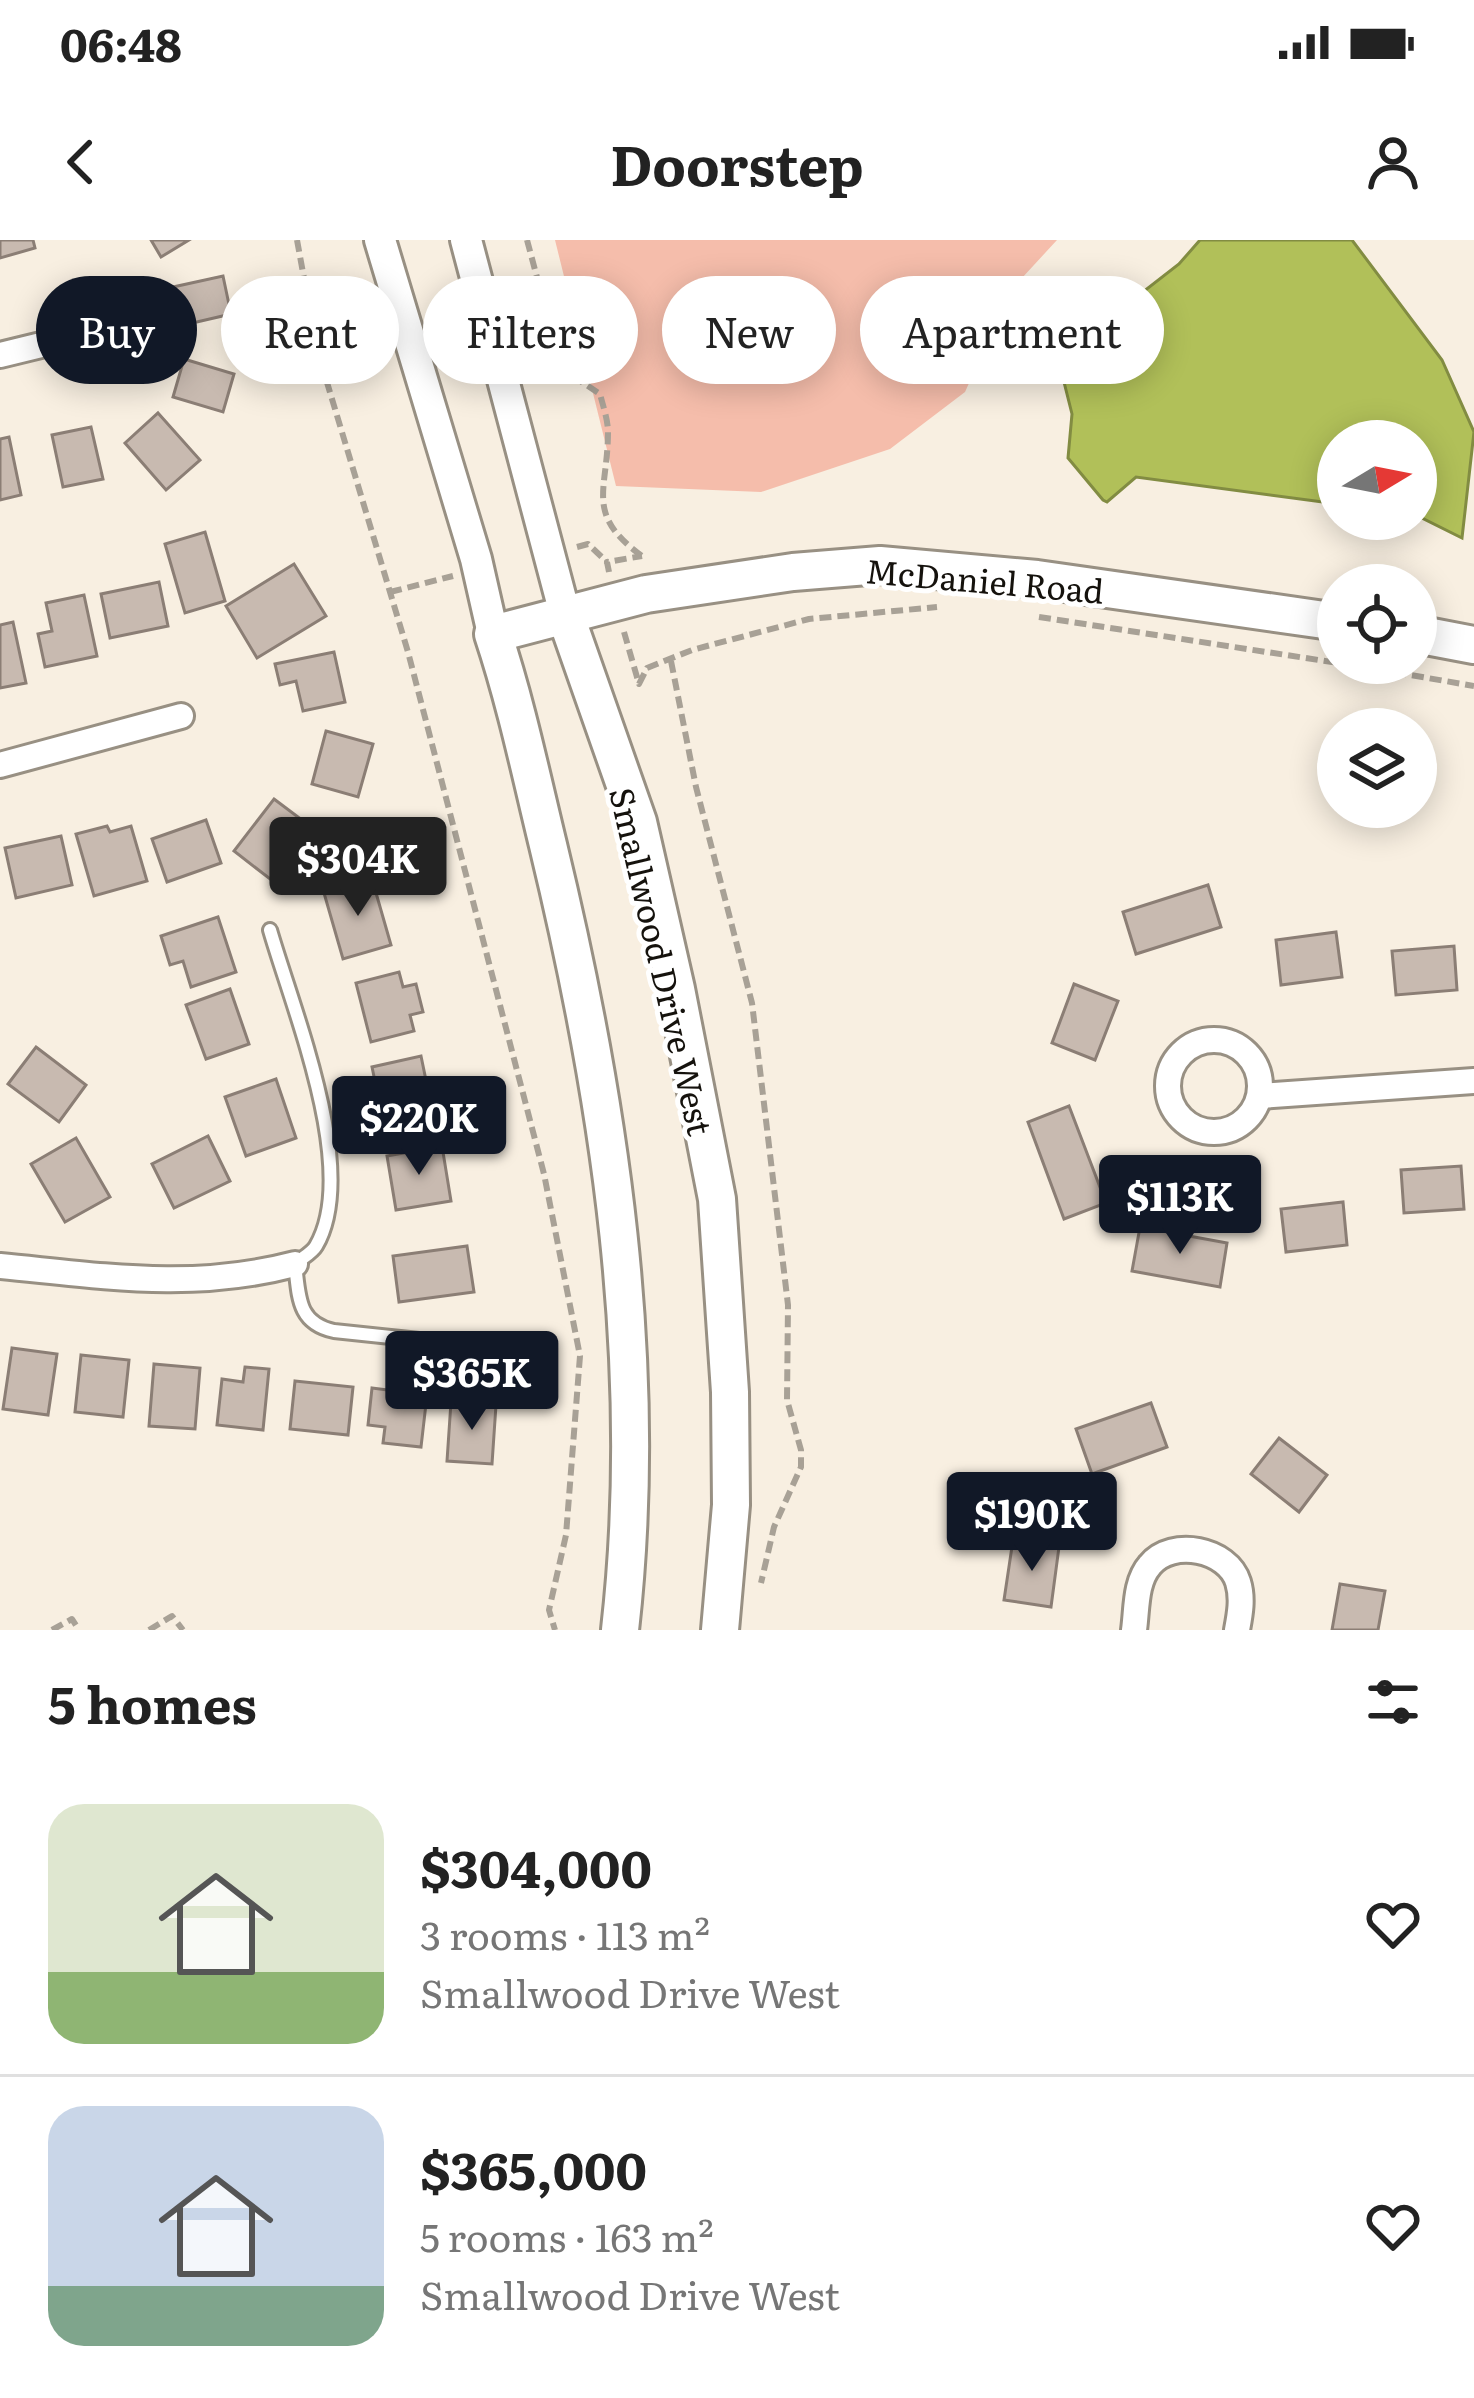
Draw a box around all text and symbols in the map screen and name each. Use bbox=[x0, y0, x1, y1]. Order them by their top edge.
text: 06:48 bbox=[60, 9, 182, 76]
text: Doorstep bbox=[610, 122, 864, 203]
icon: back bbox=[48, 129, 114, 195]
icon: person bbox=[1360, 129, 1426, 195]
chip: Buy bbox=[36, 276, 197, 384]
chip: Rent bbox=[221, 276, 399, 384]
chip: Filters bbox=[423, 276, 638, 384]
chip: New bbox=[662, 276, 836, 384]
chip: Apartment bbox=[860, 276, 1164, 384]
north arrow bbox=[1317, 420, 1437, 540]
map controls bbox=[1317, 420, 1437, 828]
street label: McDaniel Road bbox=[864, 544, 1106, 614]
button: locate bbox=[1317, 564, 1437, 684]
button: layers bbox=[1317, 708, 1437, 828]
street label: Smallwood Drive West bbox=[599, 782, 727, 1140]
pin: $304K bbox=[274, 817, 442, 919]
text: $304K bbox=[296, 827, 420, 885]
pin: $220K bbox=[335, 1076, 503, 1178]
text: $220K bbox=[359, 1086, 479, 1144]
pin: $113K bbox=[1096, 1155, 1264, 1257]
text: $113K bbox=[1126, 1165, 1234, 1223]
pin: $365K bbox=[388, 1331, 556, 1433]
text: $365K bbox=[412, 1341, 532, 1399]
pin: $190K bbox=[948, 1472, 1116, 1574]
text: $190K bbox=[974, 1482, 1090, 1540]
text: 5 homes bbox=[48, 1664, 257, 1740]
icon: filters bbox=[1360, 1669, 1426, 1735]
text: $304,000 bbox=[420, 1828, 652, 1904]
icon: home bbox=[144, 1852, 288, 1996]
icon: heart bbox=[1360, 1891, 1426, 1957]
text: 3 rooms · 113 m² bbox=[420, 1904, 710, 1962]
text: Smallwood Drive West bbox=[420, 1962, 840, 2020]
text: $365,000 bbox=[420, 2130, 647, 2206]
icon: home bbox=[144, 2154, 288, 2298]
icon: heart bbox=[1360, 2193, 1426, 2259]
text: 5 rooms · 163 m² bbox=[420, 2206, 714, 2264]
text: Smallwood Drive West bbox=[420, 2264, 840, 2322]

